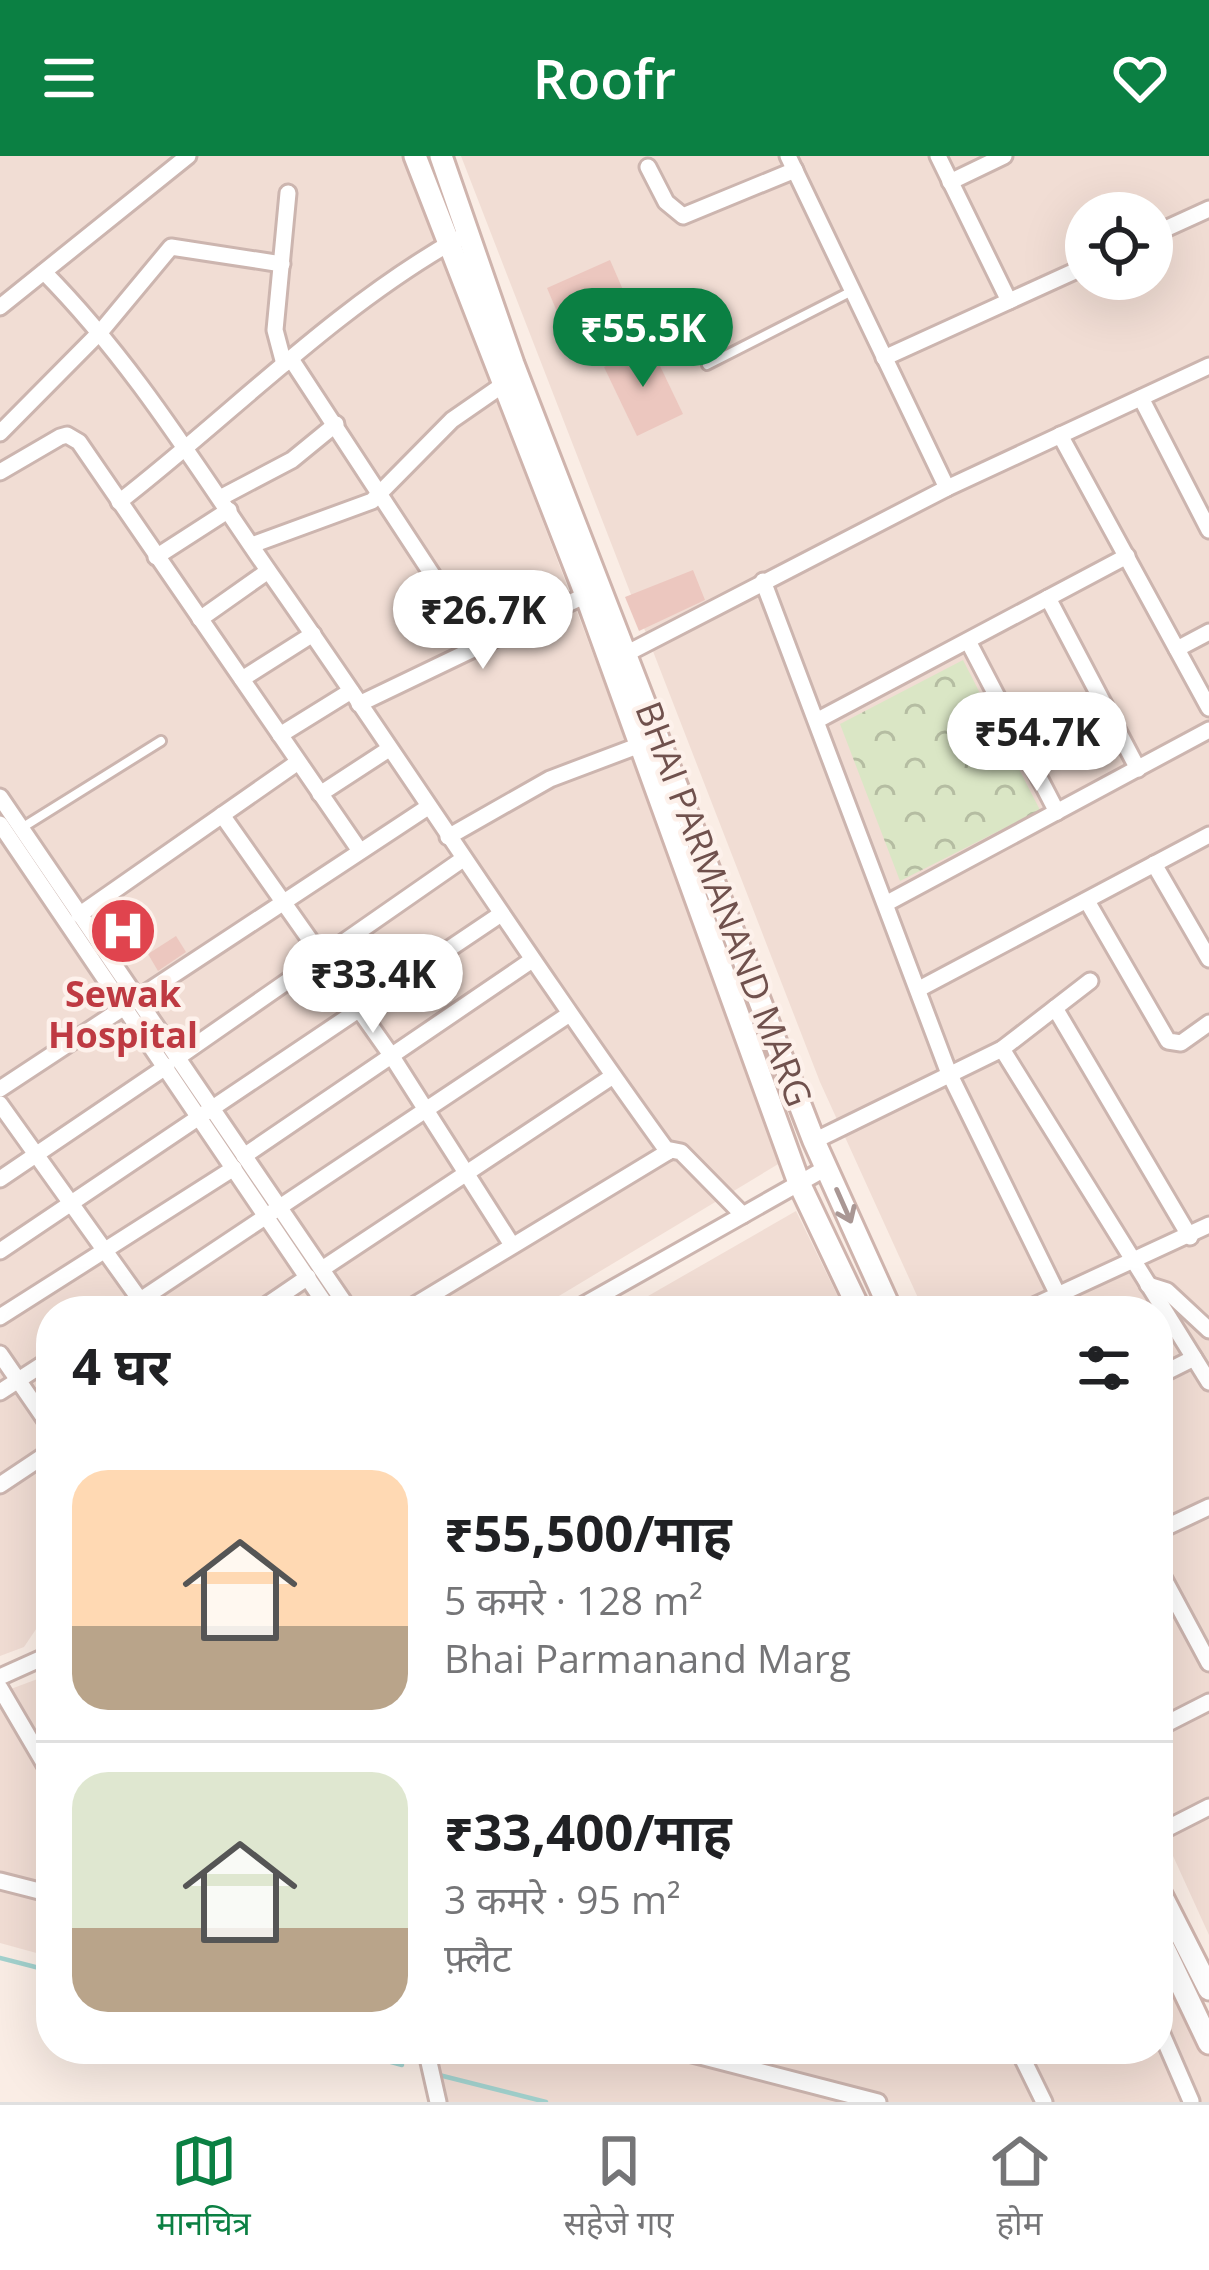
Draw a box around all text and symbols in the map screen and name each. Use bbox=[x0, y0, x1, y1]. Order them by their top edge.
text: Roofr bbox=[533, 41, 676, 115]
icon: menu bbox=[36, 45, 102, 111]
icon: heart bbox=[1107, 45, 1173, 111]
map controls bbox=[1065, 192, 1173, 300]
button: locate bbox=[1065, 192, 1173, 300]
pin: ₹55.5K bbox=[545, 288, 741, 390]
text: ₹55.5K bbox=[580, 300, 706, 353]
pin: ₹26.7K bbox=[385, 570, 581, 672]
text: ₹26.7K bbox=[420, 582, 546, 635]
pin: ₹54.7K bbox=[939, 692, 1135, 794]
street label: BHAI PARMANAND MARG bbox=[625, 694, 824, 1113]
text: ₹54.7K bbox=[974, 704, 1100, 757]
hospital icon: Sewak Hospital bbox=[88, 896, 158, 966]
pin: ₹33.4K bbox=[275, 934, 471, 1036]
text: ₹33.4K bbox=[310, 946, 436, 999]
place label: Sewak Hospital bbox=[48, 969, 198, 1059]
one-way arrow bbox=[834, 1187, 856, 1223]
text: 4 घर bbox=[72, 1330, 170, 1400]
icon: filters bbox=[1071, 1335, 1137, 1401]
text: ₹55,500/माह bbox=[444, 1497, 732, 1567]
icon: home bbox=[168, 1518, 312, 1662]
text: 5 कमरे · 128 m² bbox=[444, 1573, 703, 1626]
text: Bhai Parmanand Marg bbox=[444, 1631, 851, 1684]
text: ₹33,400/माह bbox=[444, 1796, 732, 1866]
icon: home bbox=[168, 1820, 312, 1964]
text: 3 कमरे · 95 m² bbox=[444, 1872, 681, 1925]
text: फ़्लैट bbox=[444, 1930, 511, 1983]
tab: मानचित्र bbox=[156, 2128, 251, 2248]
tab: सहेजे गए bbox=[564, 2128, 674, 2248]
tab: होम bbox=[987, 2128, 1053, 2248]

